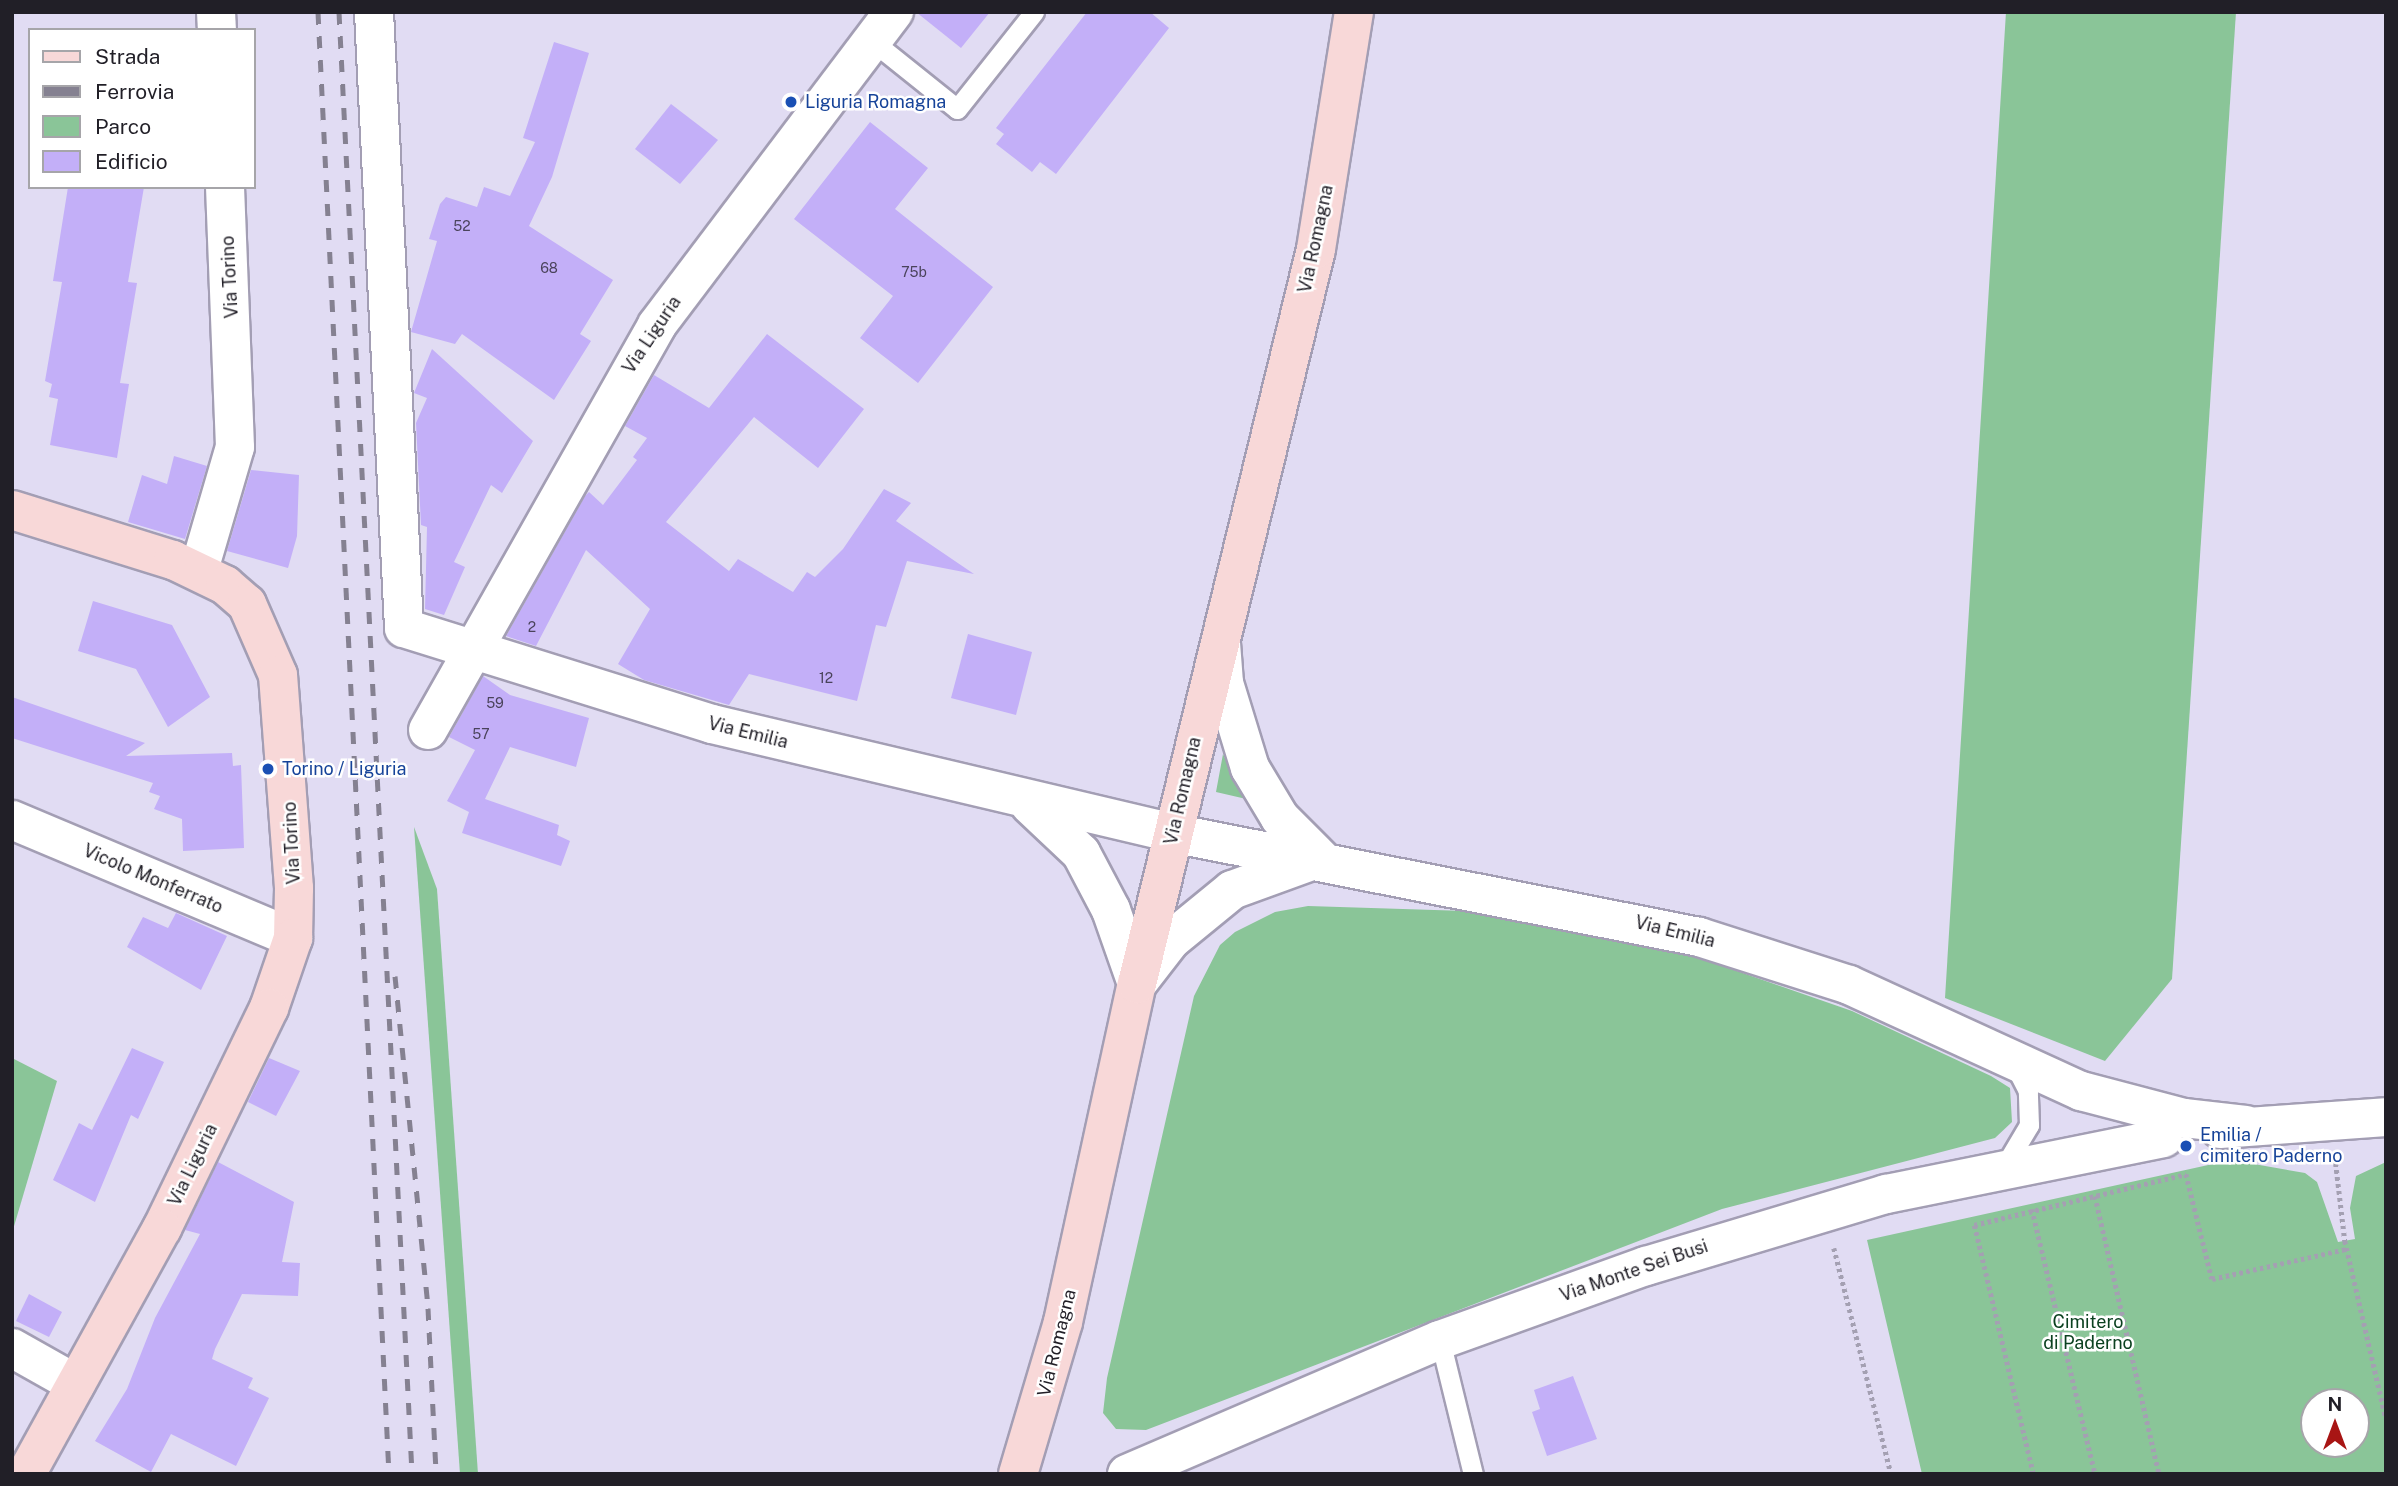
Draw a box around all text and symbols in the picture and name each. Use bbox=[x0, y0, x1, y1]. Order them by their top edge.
legend bbox=[28, 28, 256, 189]
text: Strada bbox=[95, 44, 160, 69]
text: Ferrovia bbox=[95, 79, 174, 104]
place label: Liguria Romagna bbox=[805, 91, 946, 113]
marker: Liguria Romagna bbox=[783, 94, 799, 110]
text: Parco bbox=[95, 114, 151, 139]
text: Edificio bbox=[95, 149, 168, 174]
street label: Via Romagna bbox=[1294, 183, 1338, 295]
house number: 52 bbox=[453, 218, 471, 234]
street label: Via Torino bbox=[217, 235, 243, 319]
house number: 68 bbox=[540, 260, 558, 276]
house number: 75b bbox=[901, 264, 927, 280]
street label: Via Liguria bbox=[618, 292, 686, 378]
house number: 2 bbox=[528, 619, 536, 635]
house number: 12 bbox=[819, 670, 833, 686]
house number: 59 bbox=[486, 695, 504, 711]
street label: Via Emilia bbox=[706, 713, 790, 753]
house number: 57 bbox=[472, 726, 490, 742]
street label: Via Romagna bbox=[1160, 735, 1206, 847]
place label: Torino / Liguria bbox=[282, 758, 407, 780]
marker: Torino / Liguria bbox=[260, 761, 276, 777]
street label: Via Torino bbox=[279, 801, 305, 885]
street label: Vicolo Monferrato bbox=[80, 840, 226, 918]
street label: Via Emilia bbox=[1633, 912, 1717, 952]
street label: Via Liguria bbox=[164, 1120, 222, 1210]
place label: Emilia / cimitero Paderno bbox=[2200, 1125, 2342, 1168]
marker: Emilia / cimitero Paderno bbox=[2178, 1138, 2194, 1154]
street label: Via Monte Sei Busi bbox=[1557, 1235, 1711, 1307]
street label: Via Romagna bbox=[1033, 1287, 1081, 1399]
park label: Cimitero di Paderno bbox=[2043, 1312, 2133, 1354]
north arrow bbox=[2300, 1388, 2370, 1458]
text: N bbox=[2328, 1393, 2342, 1415]

